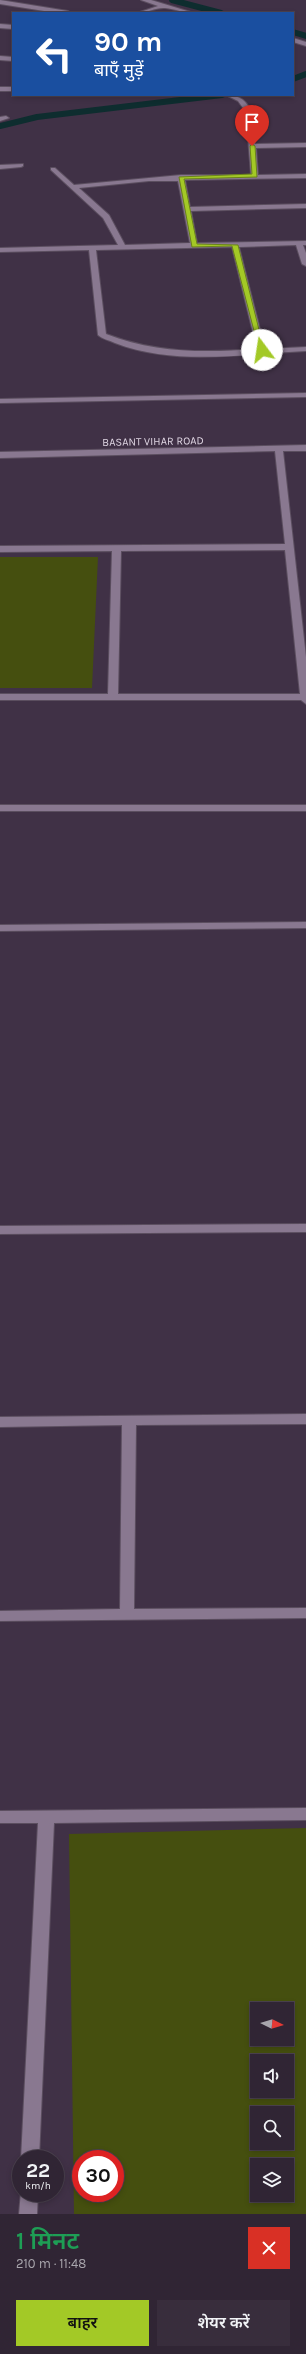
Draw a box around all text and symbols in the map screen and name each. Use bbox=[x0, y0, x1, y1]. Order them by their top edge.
text: 90 m bbox=[94, 25, 162, 58]
icon: left bbox=[28, 28, 80, 80]
text: बाएँ मुड़ें bbox=[94, 59, 144, 81]
pin bbox=[235, 105, 269, 146]
icon: arrive bbox=[241, 111, 263, 133]
position arrow bbox=[241, 329, 283, 371]
street label: BASANT VIHAR ROAD bbox=[102, 434, 204, 449]
north arrow bbox=[250, 2002, 294, 2046]
map controls bbox=[250, 2002, 294, 2202]
button: sound bbox=[250, 2054, 294, 2098]
button: search bbox=[250, 2106, 294, 2150]
speed limit sign: 30 bbox=[72, 2150, 124, 2202]
button: layers bbox=[250, 2158, 294, 2202]
text: 22 bbox=[26, 2159, 50, 2182]
text: km/h bbox=[25, 2180, 51, 2192]
text: 1 मिनट bbox=[16, 2227, 79, 2255]
button: close bbox=[248, 2227, 290, 2269]
text: 210 m · 11:48 bbox=[16, 2256, 86, 2271]
button: बाहर bbox=[16, 2300, 149, 2346]
button: शेयर करें bbox=[157, 2300, 290, 2346]

